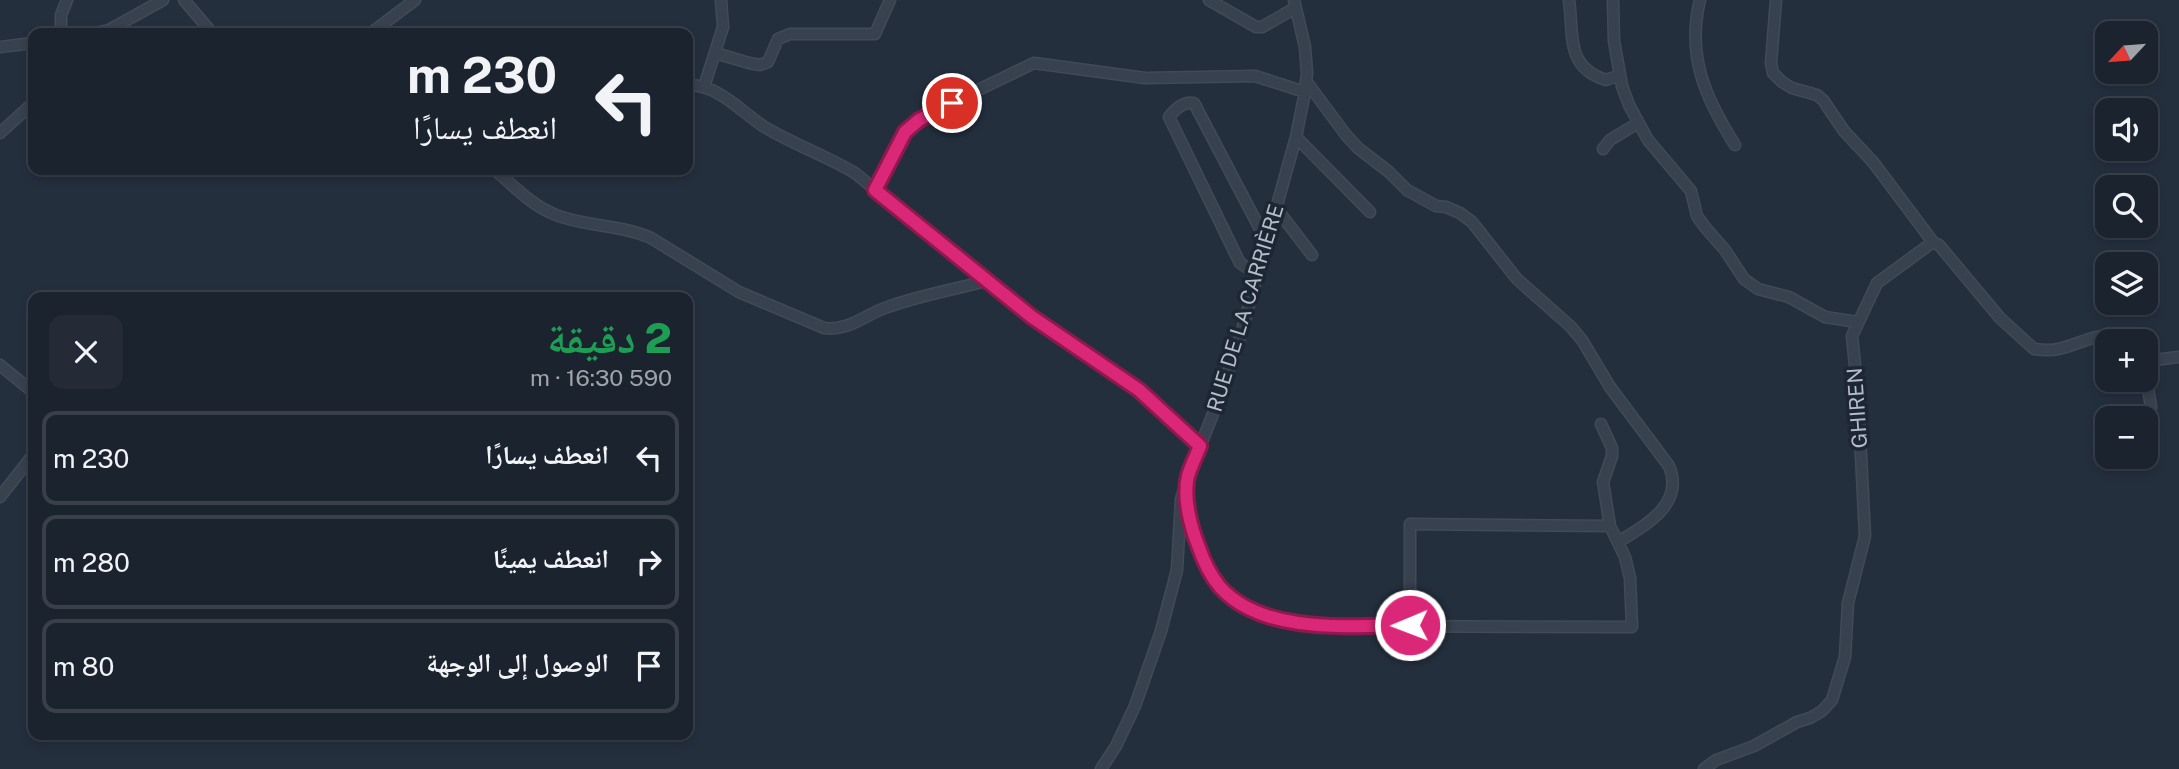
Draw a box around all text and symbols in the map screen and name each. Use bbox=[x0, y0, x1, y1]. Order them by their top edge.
north arrow bbox=[2095, 21, 2158, 84]
map controls bbox=[2095, 21, 2158, 469]
text: 230 m bbox=[407, 46, 557, 104]
icon: left bbox=[581, 56, 672, 147]
pin bbox=[922, 73, 982, 133]
icon: arrive bbox=[933, 84, 971, 122]
button: sound bbox=[2095, 98, 2158, 161]
text: انعطف يسارًا bbox=[413, 109, 557, 146]
button: search bbox=[2095, 175, 2158, 238]
street label: RUE DE LA CARRIÈRE bbox=[1202, 201, 1288, 415]
button: layers bbox=[2095, 252, 2158, 315]
text: 2 دقيقة bbox=[547, 313, 672, 362]
button: close bbox=[49, 315, 123, 389]
button: + bbox=[2095, 329, 2158, 392]
text: 590 m · 16:30 bbox=[530, 364, 672, 391]
street label: GHIREN bbox=[1842, 367, 1872, 449]
button: − bbox=[2095, 406, 2158, 469]
text: انعطف يسارًا bbox=[485, 439, 609, 470]
icon: left bbox=[630, 439, 668, 477]
text: 230 m bbox=[53, 443, 129, 474]
text: انعطف يمينًا bbox=[493, 543, 609, 574]
icon: right bbox=[630, 543, 668, 581]
text: 280 m bbox=[53, 547, 130, 578]
position arrow bbox=[1373, 588, 1447, 662]
text: الوصول إلى الوجهة bbox=[426, 647, 609, 678]
icon: arrive bbox=[630, 647, 668, 685]
text: 80 m bbox=[53, 651, 114, 682]

